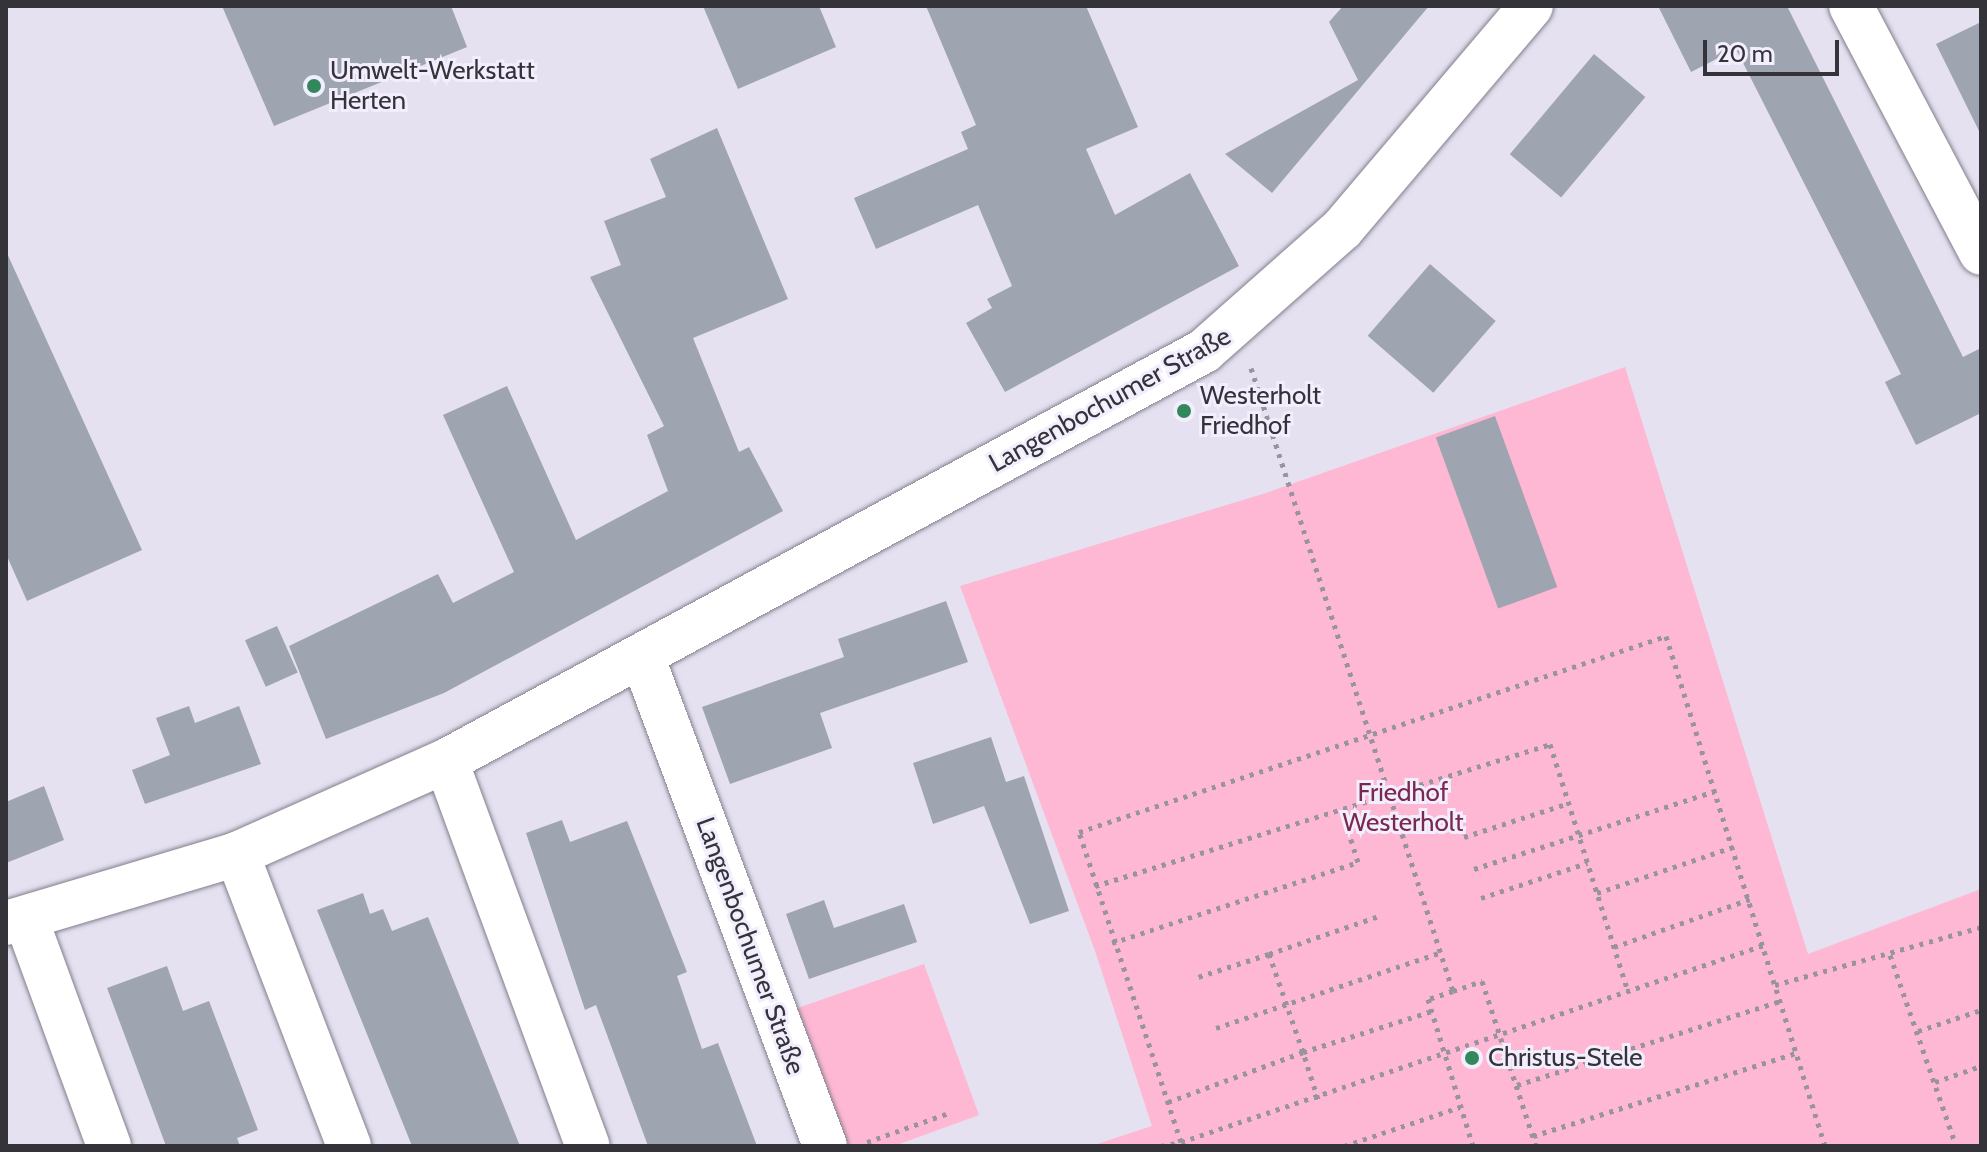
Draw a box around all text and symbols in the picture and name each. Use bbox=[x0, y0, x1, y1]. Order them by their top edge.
scale bar bbox=[1707, 24, 1843, 74]
text: 20 m bbox=[1717, 39, 1773, 68]
place label: Umwelt-Werkstatt Herten bbox=[330, 55, 535, 116]
marker: Umwelt-Werkstatt Herten bbox=[305, 77, 323, 95]
street label: Langenbochumer Straße bbox=[984, 321, 1236, 479]
place label: Westerholt Friedhof bbox=[1200, 380, 1321, 442]
marker: Westerholt Friedhof bbox=[1175, 402, 1193, 420]
park label: Friedhof Westerholt bbox=[1342, 777, 1464, 838]
street label: Langenbochumer Straße bbox=[689, 813, 811, 1079]
place label: Christus-Stele bbox=[1488, 1042, 1643, 1074]
marker: Christus-Stele bbox=[1463, 1049, 1481, 1067]

